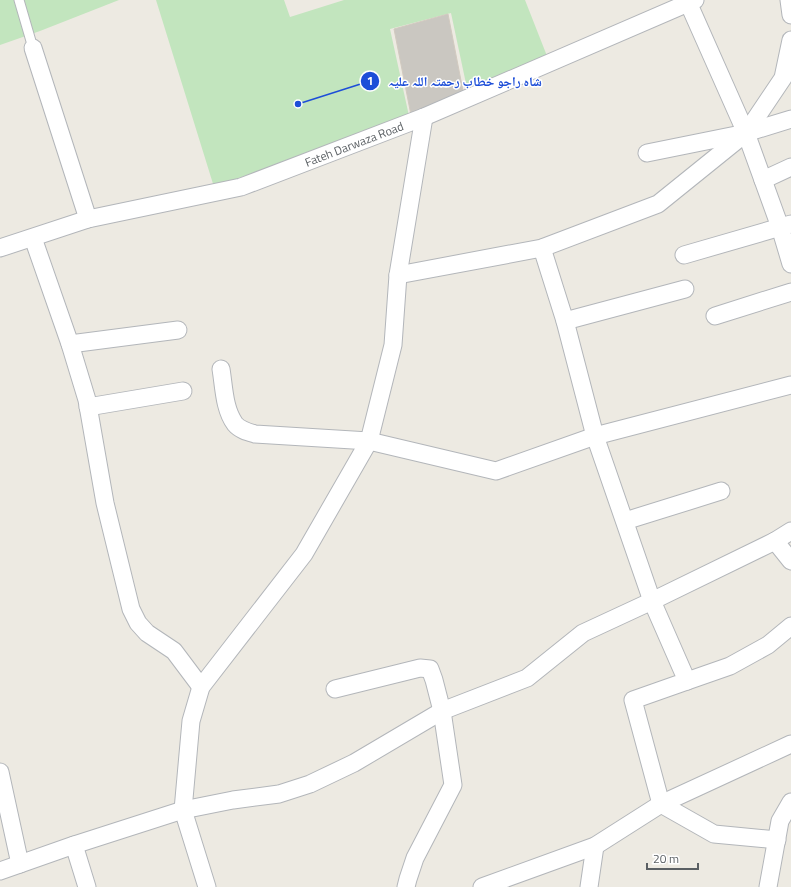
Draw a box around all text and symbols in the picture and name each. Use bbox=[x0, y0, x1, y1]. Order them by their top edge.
callout: شاہ راجو خطاب رحمتہ اللہ علیہ bbox=[360, 69, 550, 94]
text: 1 bbox=[367, 71, 373, 90]
text: شاہ راجو خطاب رحمتہ اللہ علیہ bbox=[388, 71, 542, 91]
street label: Fateh Darwaza Road bbox=[302, 116, 406, 172]
scale bar bbox=[647, 845, 698, 871]
text: 20 m bbox=[653, 849, 679, 868]

